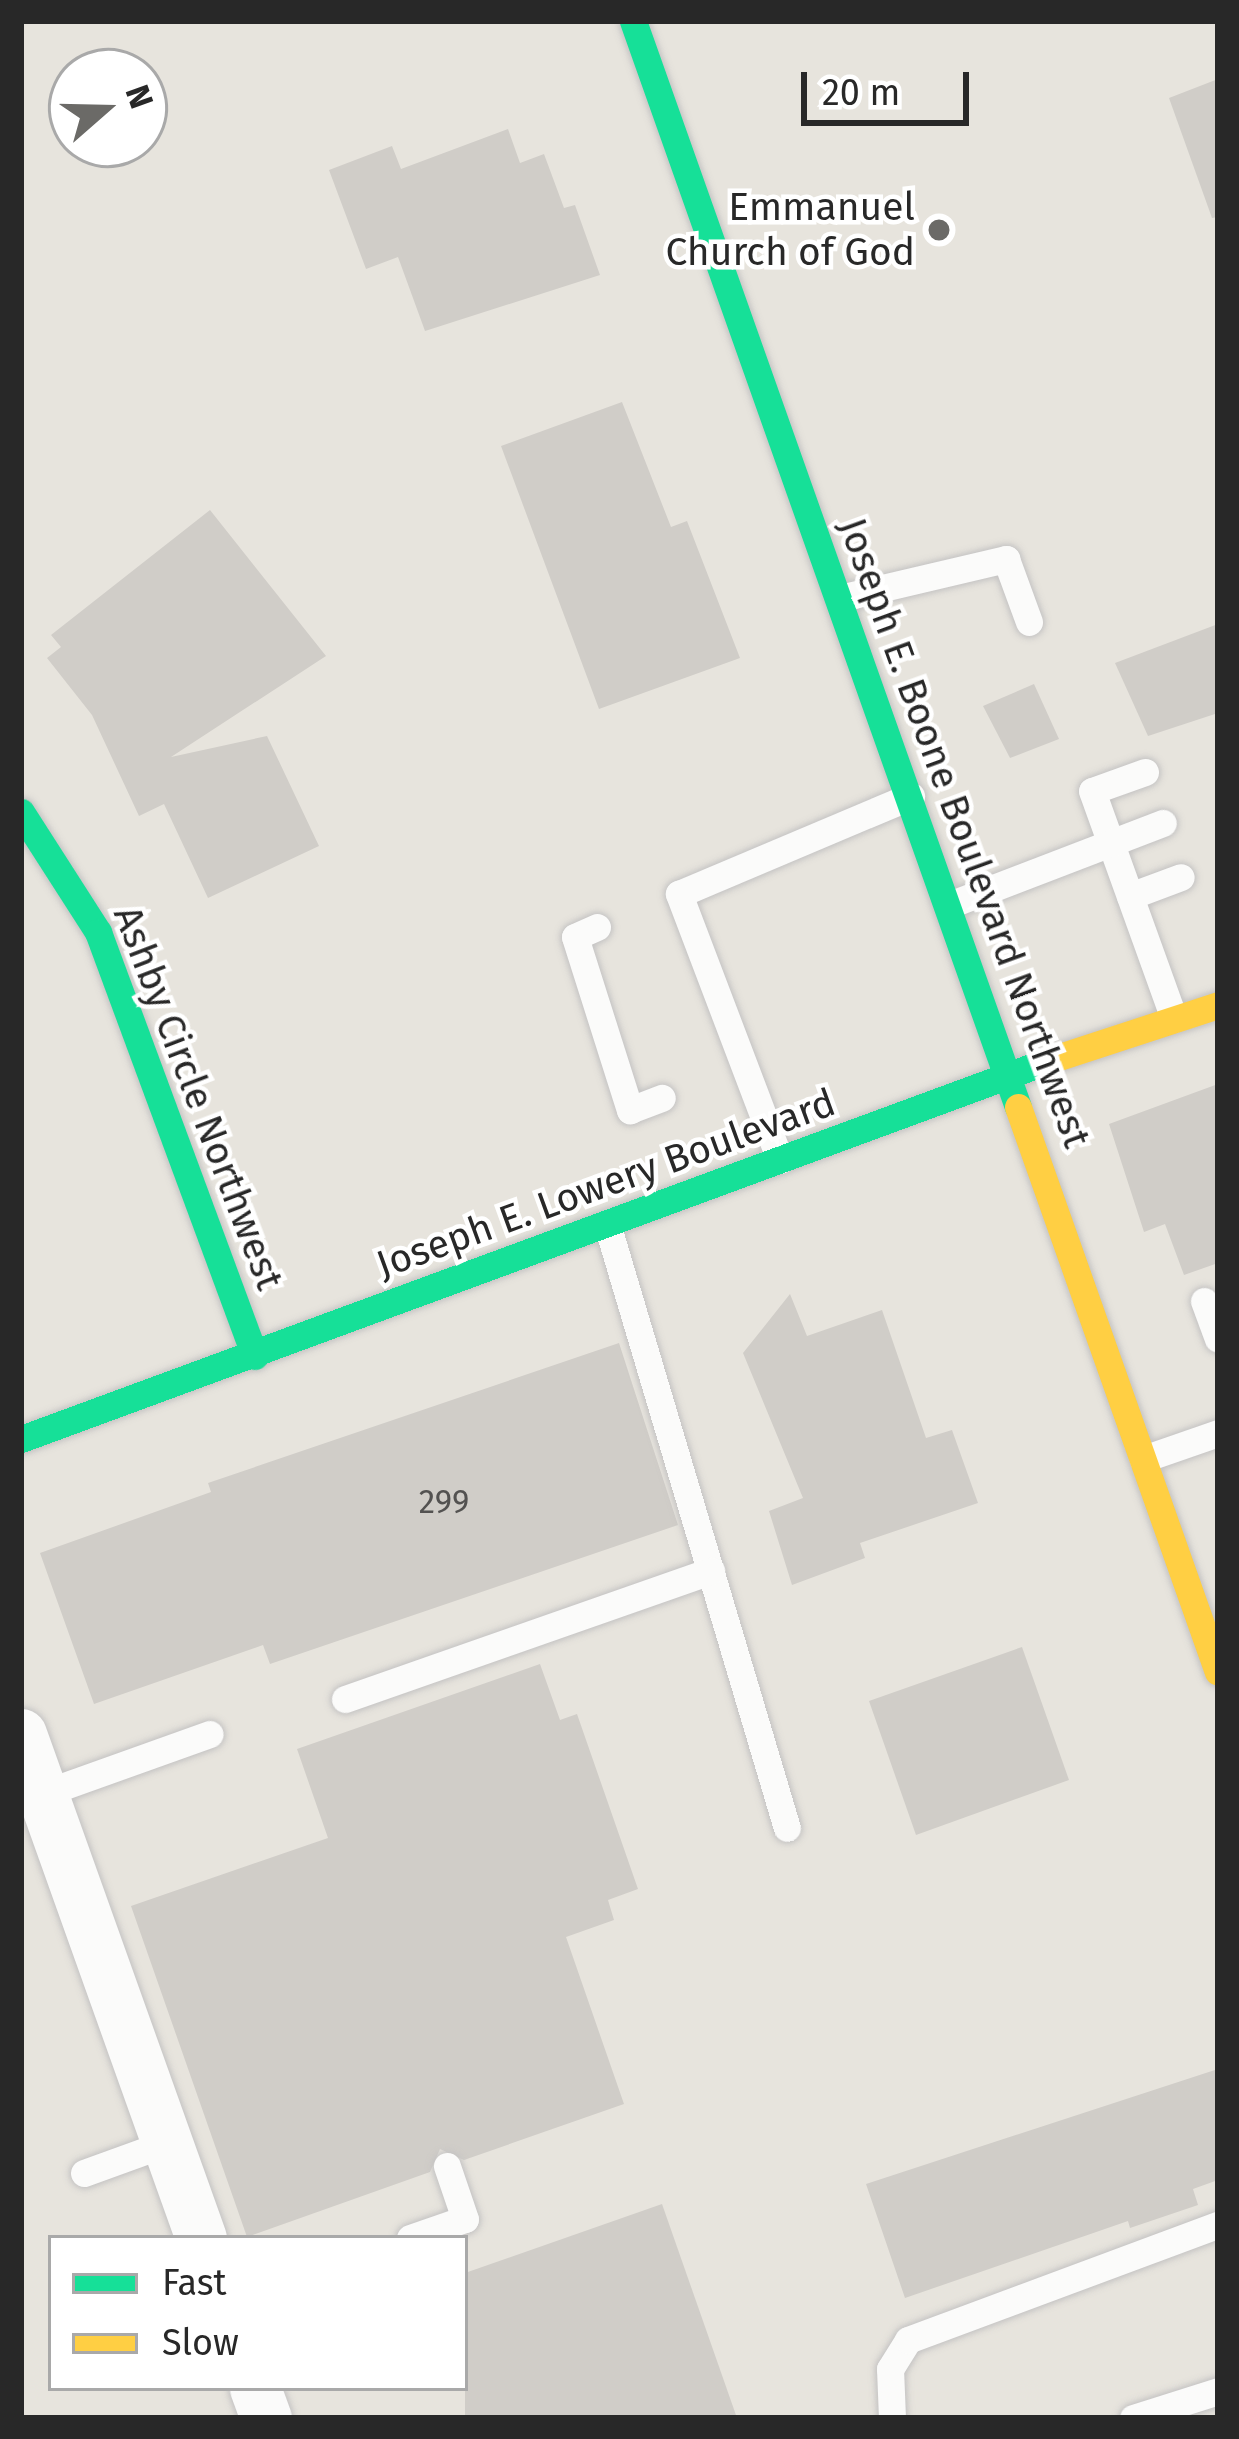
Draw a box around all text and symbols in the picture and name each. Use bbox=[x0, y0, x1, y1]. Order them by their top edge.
north arrow bbox=[48, 48, 168, 168]
scale bar bbox=[807, 48, 975, 122]
text: 20 m bbox=[822, 71, 900, 115]
text: N bbox=[116, 80, 162, 114]
place label: Emmanuel Church of God bbox=[665, 185, 915, 276]
marker: Emmanuel Church of God bbox=[926, 217, 952, 243]
street label: Joseph E. Boone Boulevard Northwest bbox=[828, 512, 1100, 1154]
street label: Ashby Circle Northwest bbox=[103, 900, 293, 1296]
street label: Joseph E. Lowery Boulevard bbox=[370, 1079, 842, 1289]
house number: 299 bbox=[419, 1483, 469, 1523]
legend bbox=[48, 2235, 468, 2391]
text: Fast bbox=[162, 2261, 227, 2305]
text: Slow bbox=[162, 2321, 239, 2365]

